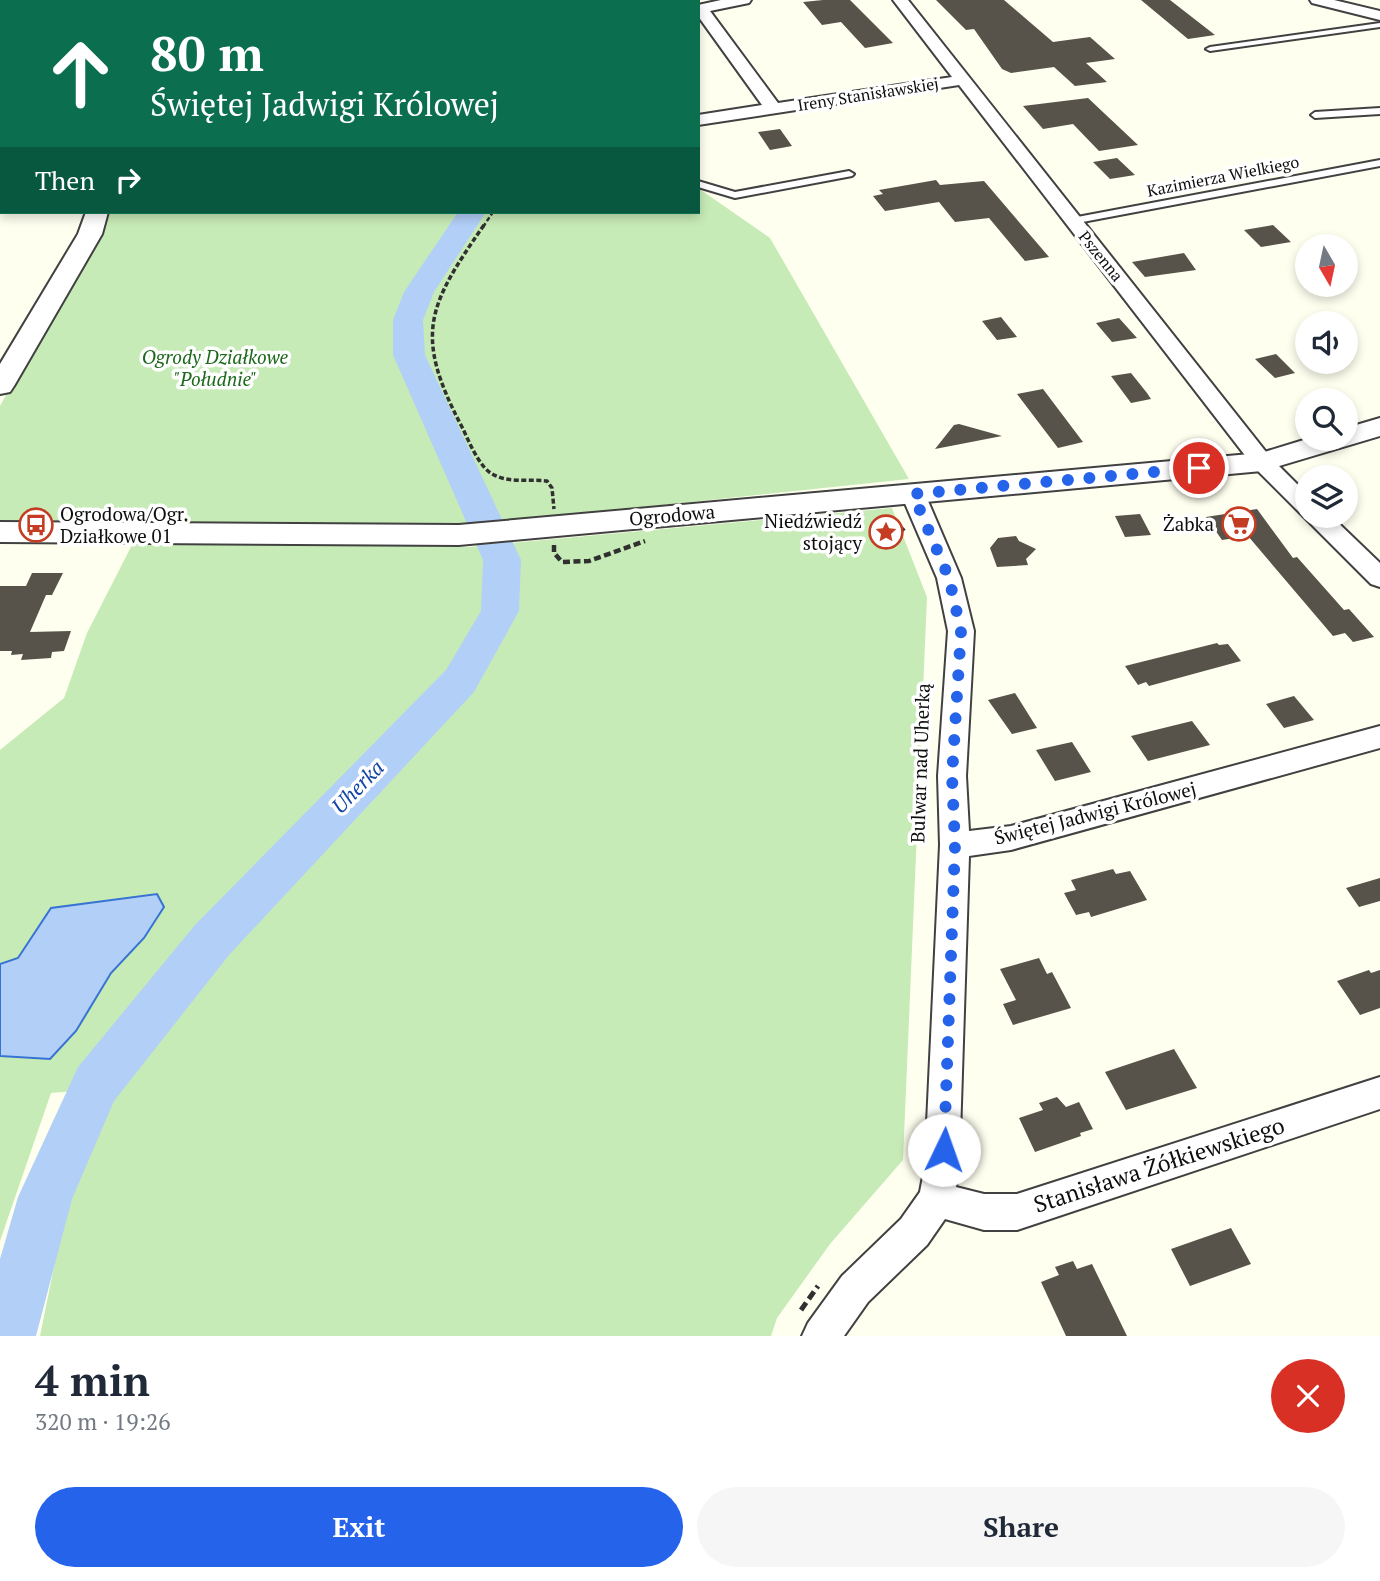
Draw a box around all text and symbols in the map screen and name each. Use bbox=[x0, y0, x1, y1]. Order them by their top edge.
text: 80 m bbox=[150, 20, 264, 85]
icon: ahead bbox=[35, 28, 126, 119]
street label: Ireny Stanisławskiej bbox=[796, 72, 940, 116]
text: Świętej Jadwigi Królowej bbox=[150, 83, 499, 125]
street label: Kazimierza Wielkiego bbox=[1145, 150, 1301, 202]
icon: right bbox=[109, 161, 147, 199]
text: Then bbox=[35, 163, 95, 197]
street label: Pszenna bbox=[1074, 226, 1128, 286]
north arrow bbox=[1295, 234, 1358, 298]
map controls bbox=[1295, 234, 1358, 528]
button: sound bbox=[1295, 311, 1358, 374]
park label: Ogrody Działkowe "Południe" bbox=[142, 344, 289, 391]
button: search bbox=[1295, 388, 1358, 451]
pin bbox=[1169, 438, 1229, 498]
icon: arrive bbox=[1180, 449, 1218, 487]
button: layers bbox=[1295, 465, 1358, 528]
street label: Ogrodowa bbox=[628, 498, 716, 531]
place label: Ogrodowa/Ogr. Działkowe 01 bbox=[60, 501, 189, 548]
supermarket icon: Żabka bbox=[1220, 505, 1258, 543]
bus stop icon: Ogrodowa/Ogr. Działkowe 01 bbox=[17, 506, 55, 544]
place label: Niedźwiedź stojący bbox=[764, 508, 862, 555]
place label: Żabka bbox=[1163, 511, 1214, 536]
place icon: Niedźwiedź stojący bbox=[867, 513, 905, 551]
street label: Bulwar nad Uherką bbox=[904, 682, 935, 843]
water label: Uherka bbox=[325, 754, 390, 819]
street label: Świętej Jadwigi Królowej bbox=[991, 775, 1198, 850]
street label: Stanisława Żółkiewskiego bbox=[1029, 1109, 1288, 1220]
position arrow bbox=[907, 1113, 981, 1187]
text: 4 min bbox=[35, 1352, 150, 1408]
button: close bbox=[1271, 1359, 1345, 1433]
text: 320 m · 19:26 bbox=[35, 1406, 170, 1437]
button: Exit bbox=[35, 1487, 683, 1567]
button: Share bbox=[697, 1487, 1345, 1567]

